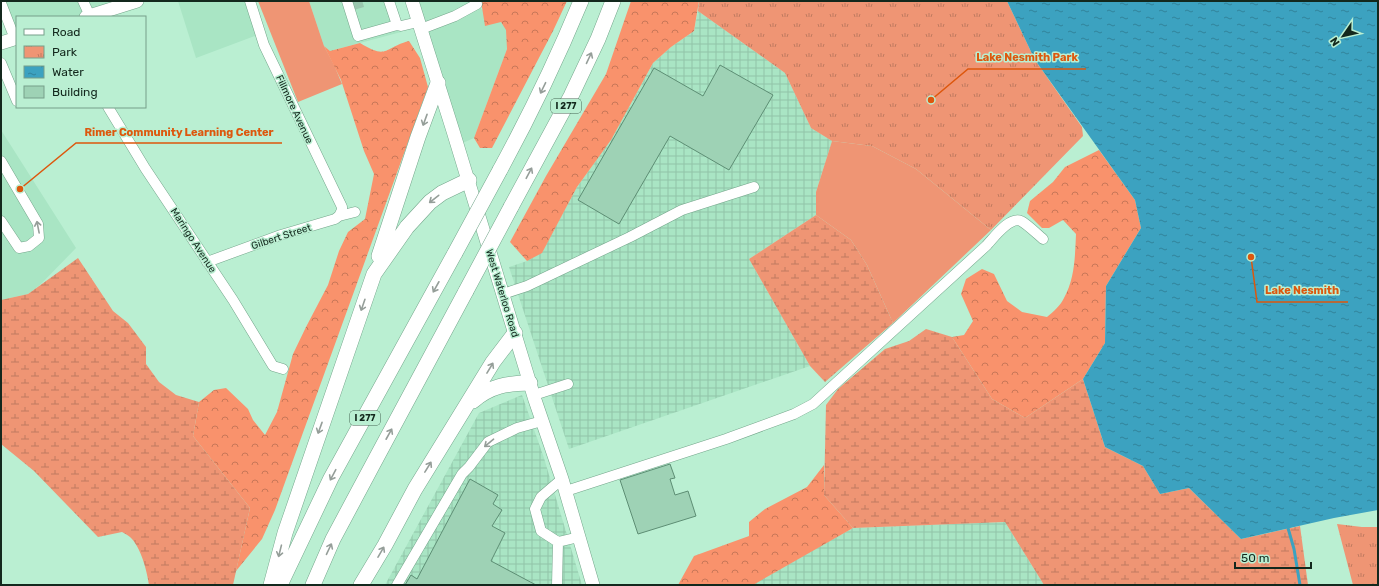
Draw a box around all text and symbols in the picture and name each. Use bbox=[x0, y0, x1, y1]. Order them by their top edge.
legend bbox=[16, 16, 146, 108]
north arrow bbox=[1323, 16, 1363, 56]
text: Road bbox=[52, 25, 80, 39]
text: N bbox=[1327, 34, 1343, 48]
text: Park bbox=[52, 45, 78, 59]
callout: Lake Nesmith Park bbox=[968, 46, 1086, 69]
text: Lake Nesmith Park bbox=[976, 51, 1078, 64]
one-way arrow bbox=[586, 52, 593, 64]
text: Water bbox=[52, 65, 84, 79]
street label: Fillmore Avenue bbox=[273, 73, 315, 146]
one-way arrow bbox=[539, 81, 546, 93]
text: Building bbox=[52, 85, 98, 99]
road number: I 277 bbox=[551, 99, 581, 113]
one-way arrow bbox=[420, 113, 428, 125]
callout: Rimer Community Learning Center bbox=[76, 120, 282, 143]
text: Rimer Community Learning Center bbox=[84, 126, 274, 139]
one-way arrow bbox=[526, 167, 534, 179]
one-way arrow bbox=[429, 194, 440, 203]
street label: Maringo Avenue bbox=[168, 206, 219, 275]
one-way arrow bbox=[33, 221, 41, 234]
street label: Gilbert Street bbox=[250, 222, 313, 252]
street label: West Waterloo Road bbox=[483, 248, 521, 339]
callout: Lake Nesmith bbox=[1257, 279, 1348, 302]
one-way arrow bbox=[432, 281, 439, 293]
text: Lake Nesmith bbox=[1265, 284, 1339, 297]
one-way arrow bbox=[359, 298, 366, 311]
one-way arrow bbox=[486, 363, 494, 374]
road number: I 277 bbox=[350, 411, 380, 425]
one-way arrow bbox=[316, 421, 324, 433]
one-way arrow bbox=[386, 428, 394, 440]
one-way arrow bbox=[484, 438, 494, 447]
one-way arrow bbox=[425, 461, 433, 473]
one-way arrow bbox=[329, 469, 336, 481]
one-way arrow bbox=[276, 544, 283, 557]
one-way arrow bbox=[326, 544, 333, 556]
scale bar bbox=[1235, 544, 1311, 570]
one-way arrow bbox=[377, 546, 385, 558]
text: 50 m bbox=[1241, 551, 1269, 565]

